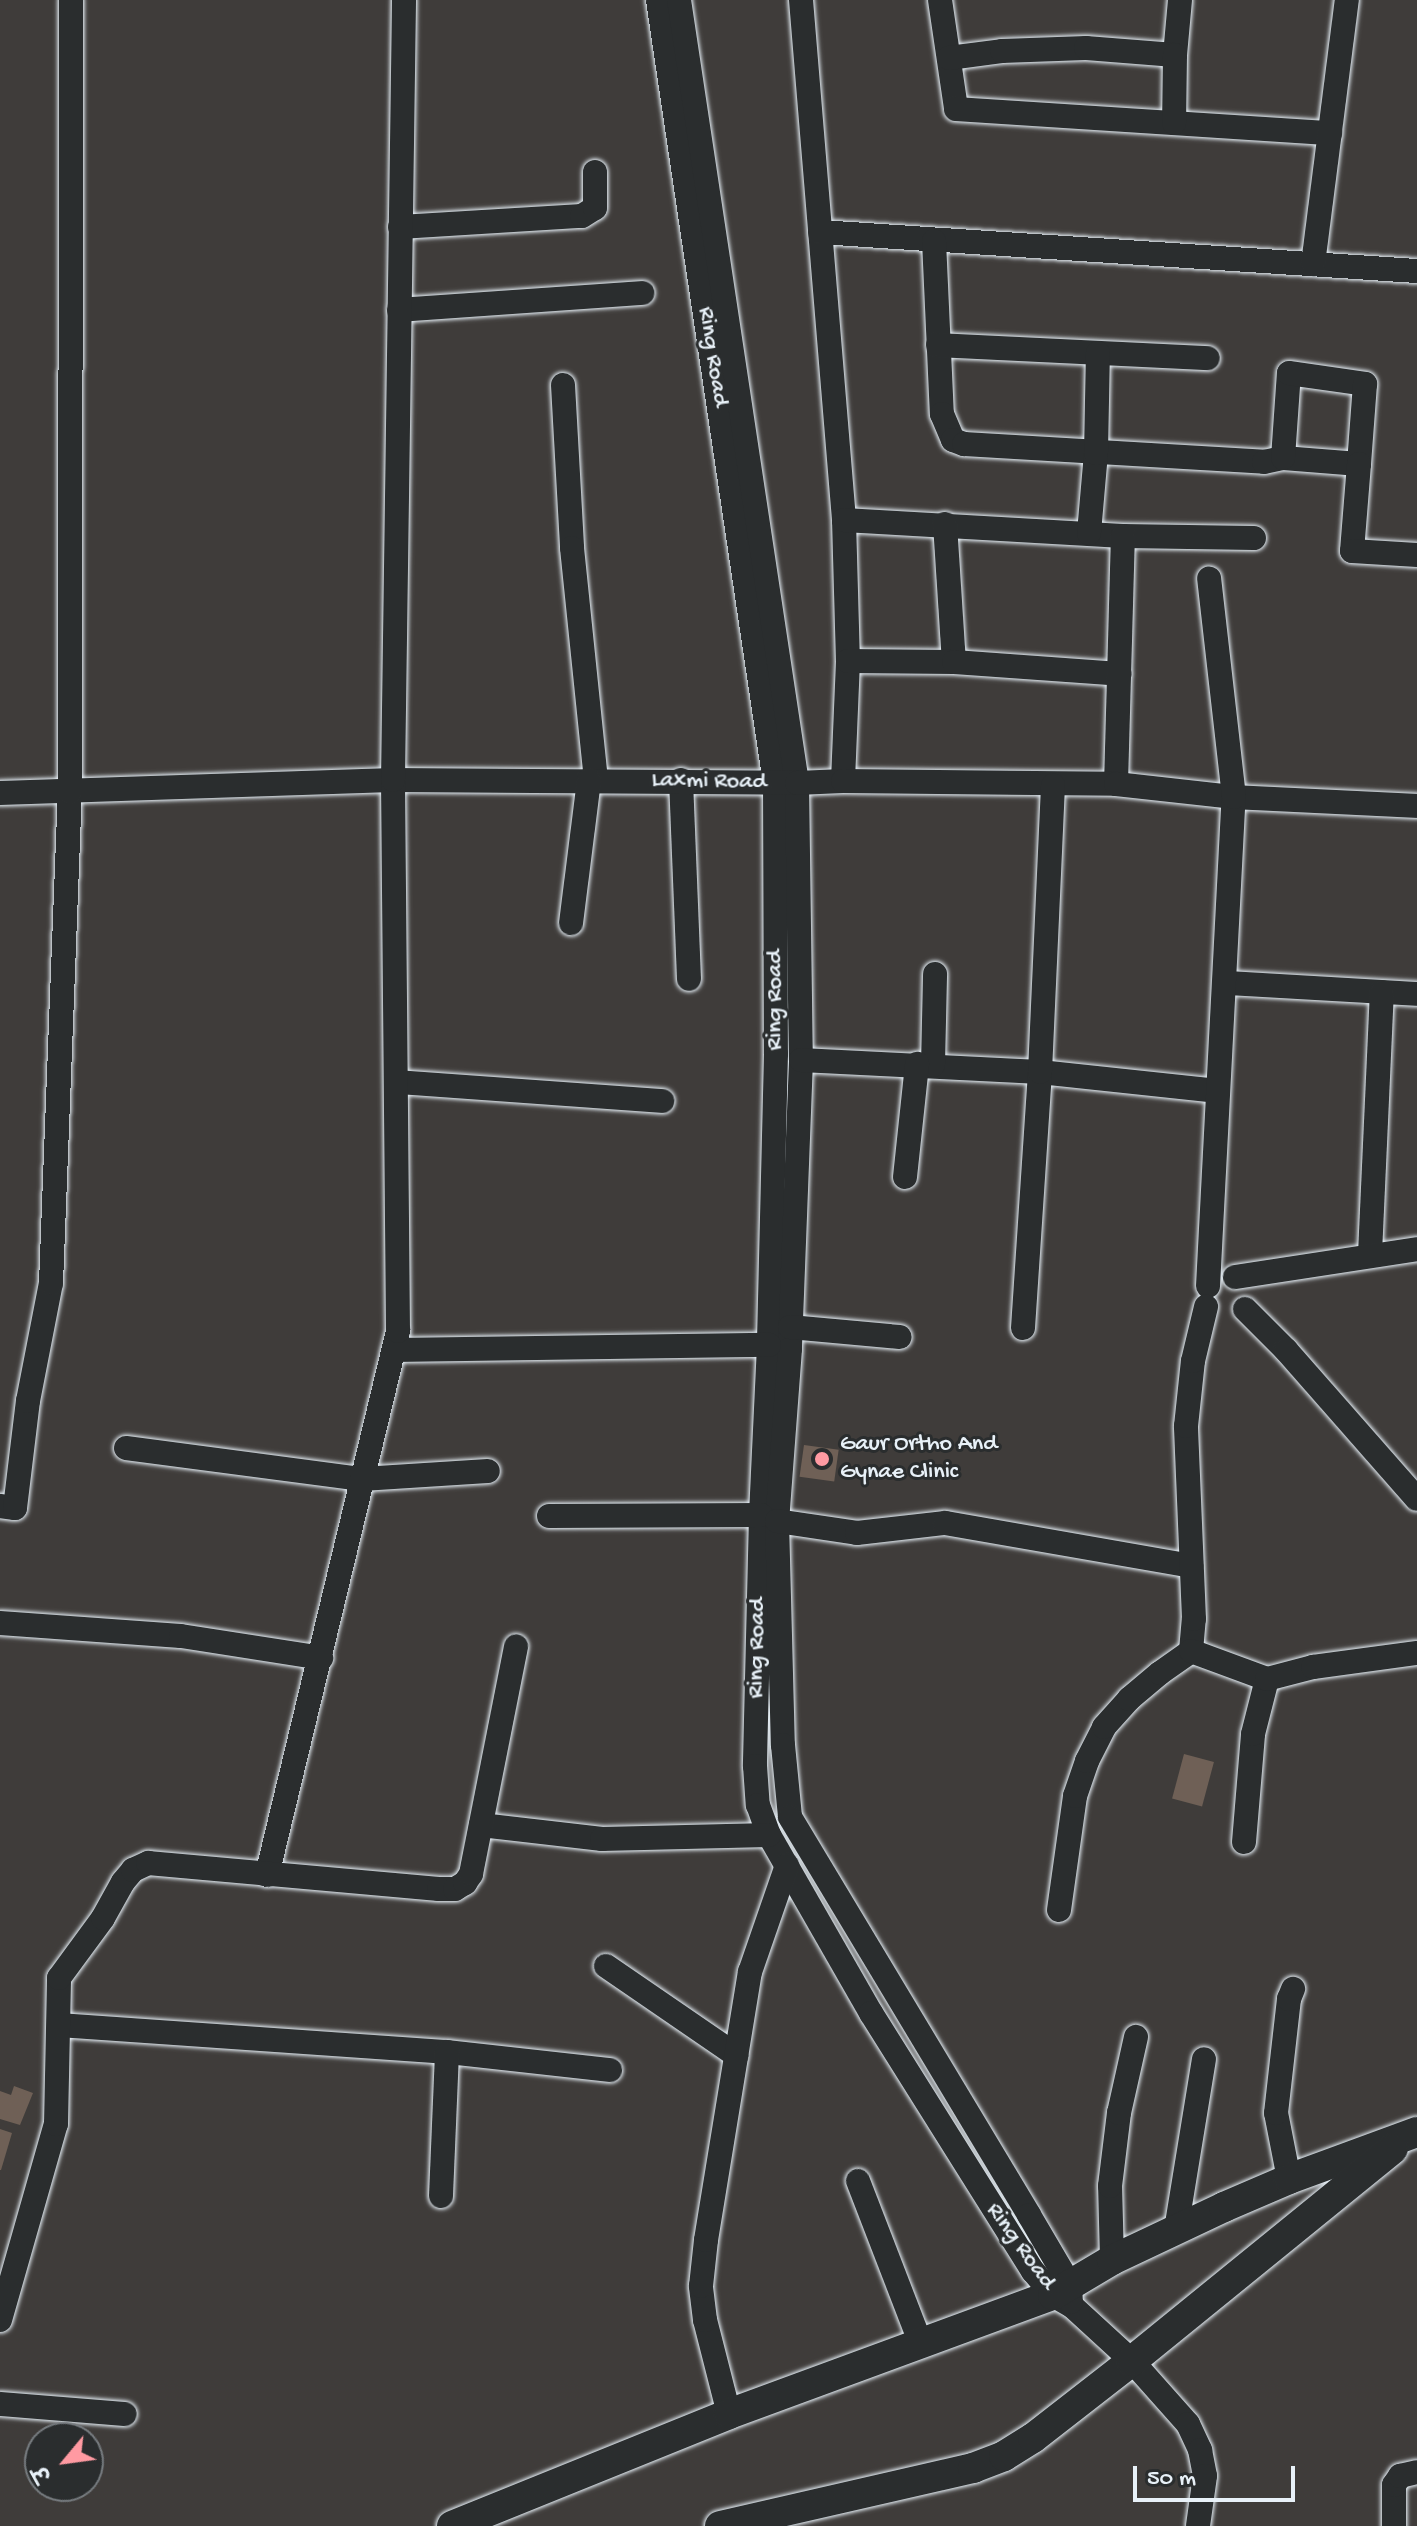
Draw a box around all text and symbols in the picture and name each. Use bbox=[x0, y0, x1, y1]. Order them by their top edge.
street label: Ring Road bbox=[690, 305, 734, 409]
street label: Laxmi Road bbox=[651, 767, 767, 797]
street label: Ring Road bbox=[762, 950, 790, 1050]
place label: Gaur Ortho And Gynae Clinic bbox=[840, 1431, 997, 1487]
marker: Gaur Ortho And Gynae Clinic bbox=[811, 1448, 833, 1470]
street label: Ring Road bbox=[743, 1597, 773, 1699]
street label: Ring Road bbox=[979, 2198, 1061, 2296]
north arrow bbox=[24, 2422, 104, 2502]
scale bar bbox=[1137, 2450, 1299, 2500]
text: उ bbox=[30, 2460, 60, 2485]
text: 50 m bbox=[1147, 2465, 1196, 2494]

